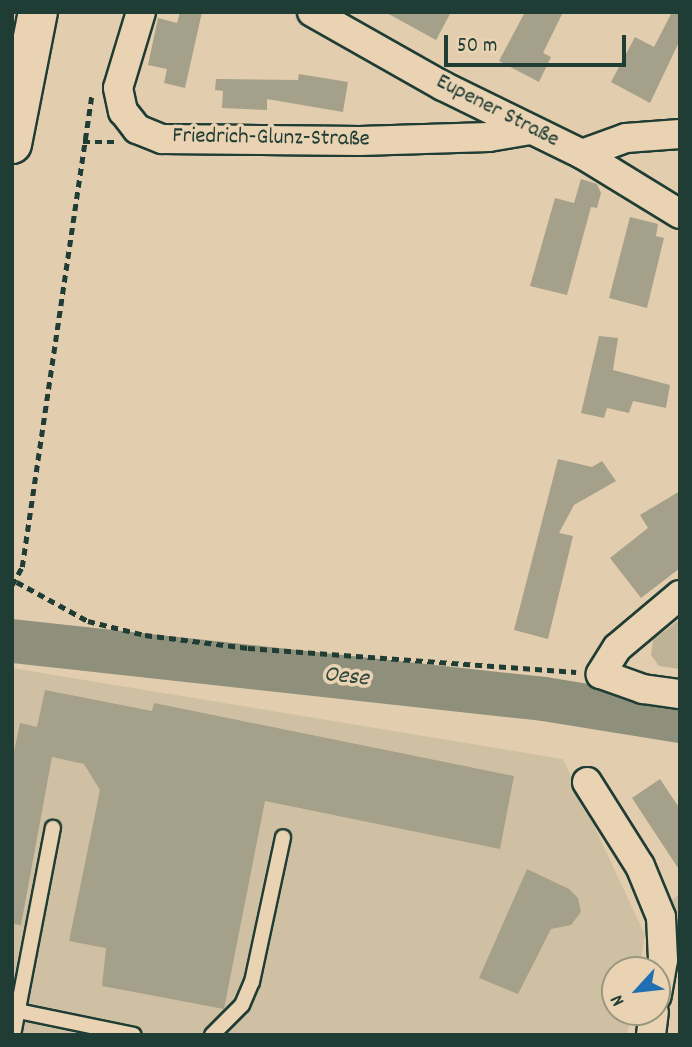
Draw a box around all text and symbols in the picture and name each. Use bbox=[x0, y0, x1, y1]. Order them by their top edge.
scale bar bbox=[447, 21, 629, 65]
text: 50 m bbox=[457, 32, 497, 62]
street label: Eupener Straße bbox=[431, 69, 563, 155]
street label: Friedrich-Glunz-Straße bbox=[172, 123, 370, 155]
water label: Oese bbox=[322, 661, 370, 695]
north arrow bbox=[601, 956, 671, 1026]
text: N bbox=[604, 990, 633, 1010]

